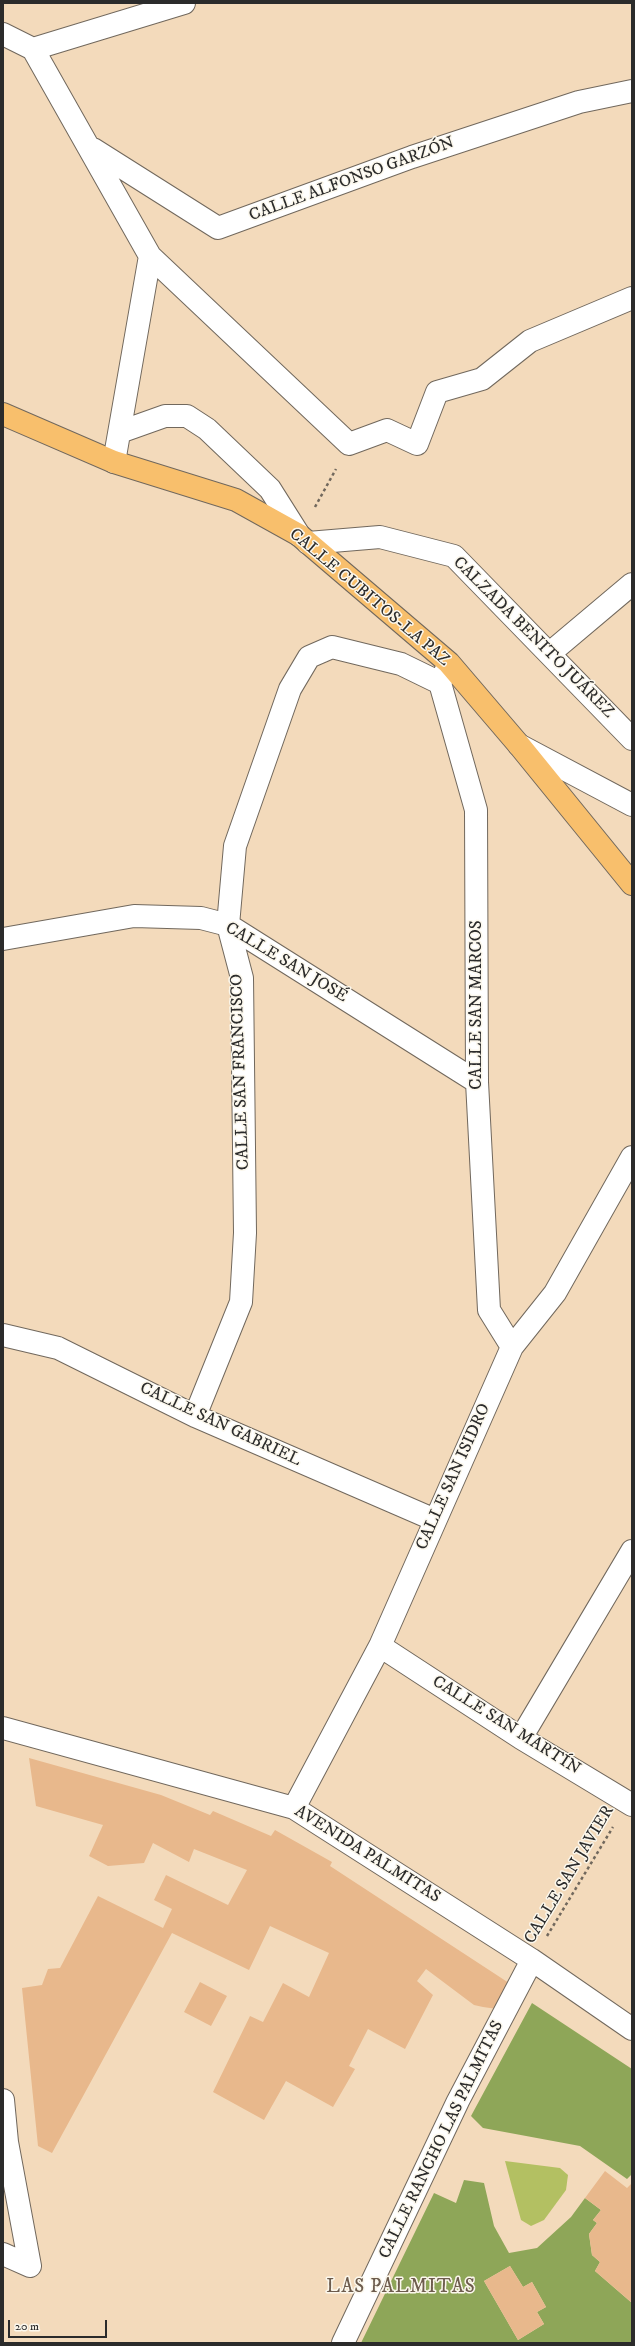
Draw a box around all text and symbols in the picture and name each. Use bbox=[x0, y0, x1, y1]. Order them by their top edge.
street label: CALLE ALFONSO GARZÓN bbox=[247, 133, 457, 227]
street label: CALLE CUBITOS-LA PAZ bbox=[285, 525, 453, 671]
street label: CALZADA BENITO JUÁREZ bbox=[448, 553, 618, 723]
street label: CALLE SAN JOSÉ bbox=[221, 918, 351, 1008]
street label: CALLE SAN MARCOS bbox=[467, 920, 487, 1090]
street label: CALLE SAN FRANCISCO bbox=[227, 973, 255, 1171]
street label: CALLE SAN GABRIEL bbox=[136, 1379, 304, 1471]
street label: CALLE SAN ISIDRO bbox=[412, 1401, 496, 1553]
street label: CALLE SAN MARTÍN bbox=[428, 1672, 584, 1780]
street label: AVENIDA PALMITAS bbox=[290, 1802, 444, 1908]
street label: CALLE SAN JAVIER bbox=[521, 1802, 619, 1948]
street label: CALLE RANCHO LAS PALMITAS bbox=[375, 2018, 509, 2262]
district label: LAS PALMITAS bbox=[326, 2277, 476, 2299]
scale bar bbox=[10, 2312, 109, 2338]
text: 20 m bbox=[15, 2319, 39, 2334]

